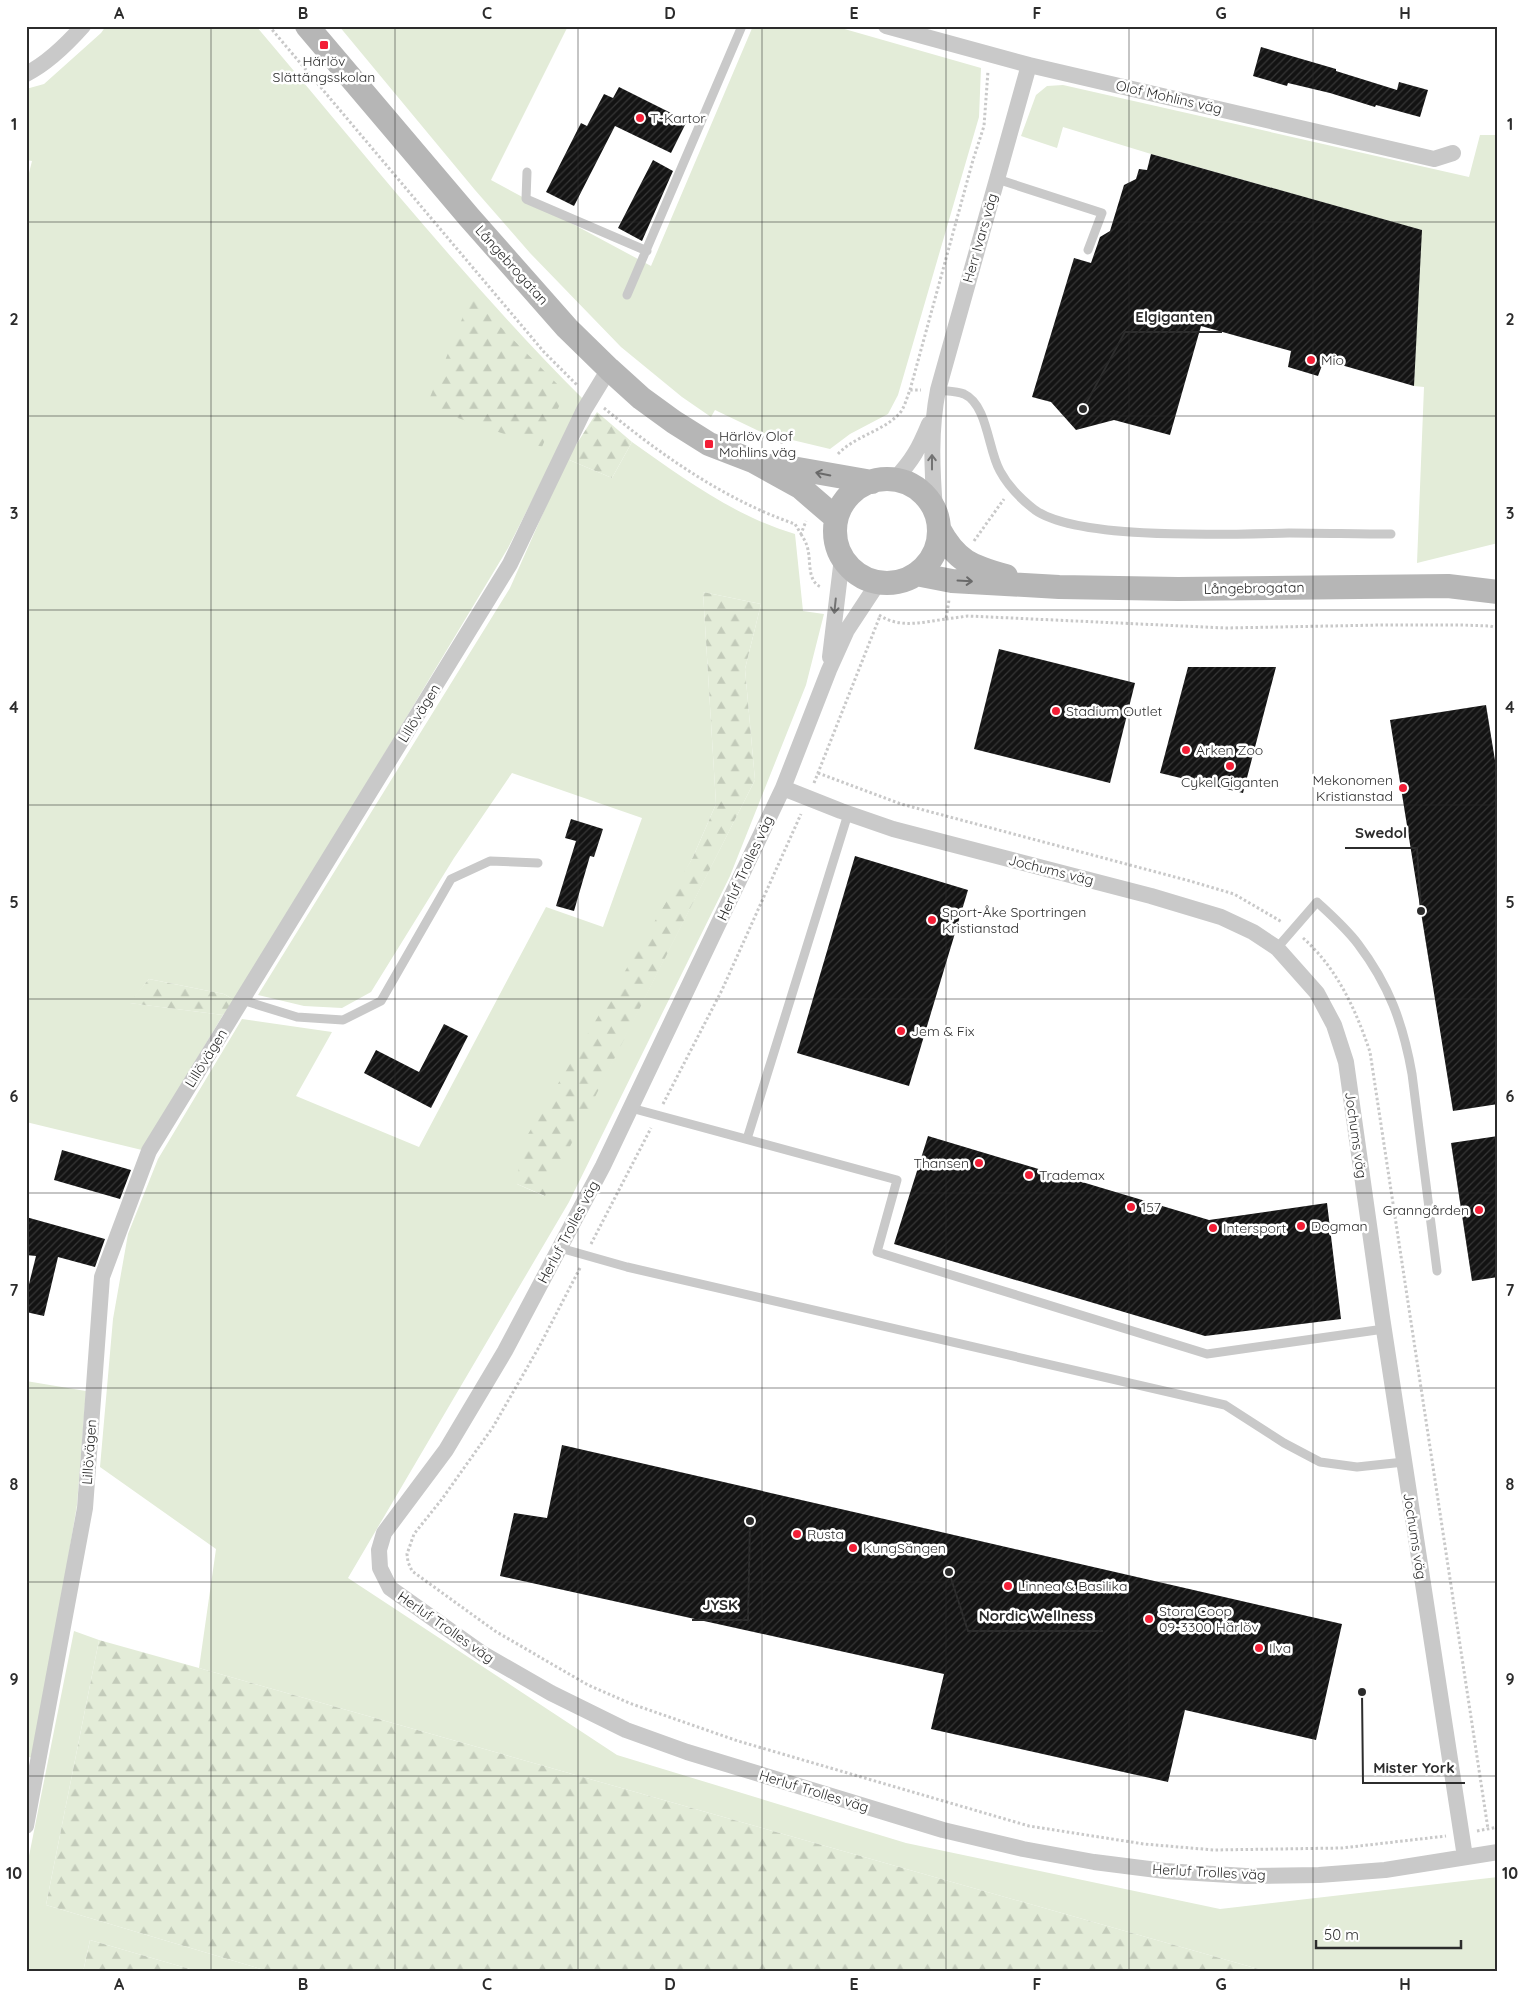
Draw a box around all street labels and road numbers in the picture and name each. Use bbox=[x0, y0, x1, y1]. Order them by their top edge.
street label: Olof Mohlins väg bbox=[1114, 76, 1224, 118]
street label: Herr Ivars väg bbox=[959, 191, 1001, 285]
street label: Långebrogatan bbox=[472, 221, 552, 309]
street label: Långebrogatan bbox=[1203, 578, 1305, 598]
street label: Lillövägen bbox=[394, 680, 444, 746]
street label: Herluf Trolles väg bbox=[713, 813, 777, 923]
street label: Jochums väg bbox=[1006, 851, 1096, 889]
street label: Lillövägen bbox=[181, 1025, 231, 1091]
street label: Jochums väg bbox=[1341, 1090, 1371, 1180]
street label: Herluf Trolles väg bbox=[533, 1178, 603, 1286]
street label: Lillövägen bbox=[78, 1419, 100, 1485]
street label: Jochums väg bbox=[1399, 1491, 1431, 1581]
street label: Herluf Trolles väg bbox=[394, 1587, 498, 1667]
street label: Herluf Trolles väg bbox=[757, 1766, 871, 1816]
street label: Herluf Trolles väg bbox=[1152, 1860, 1266, 1884]

